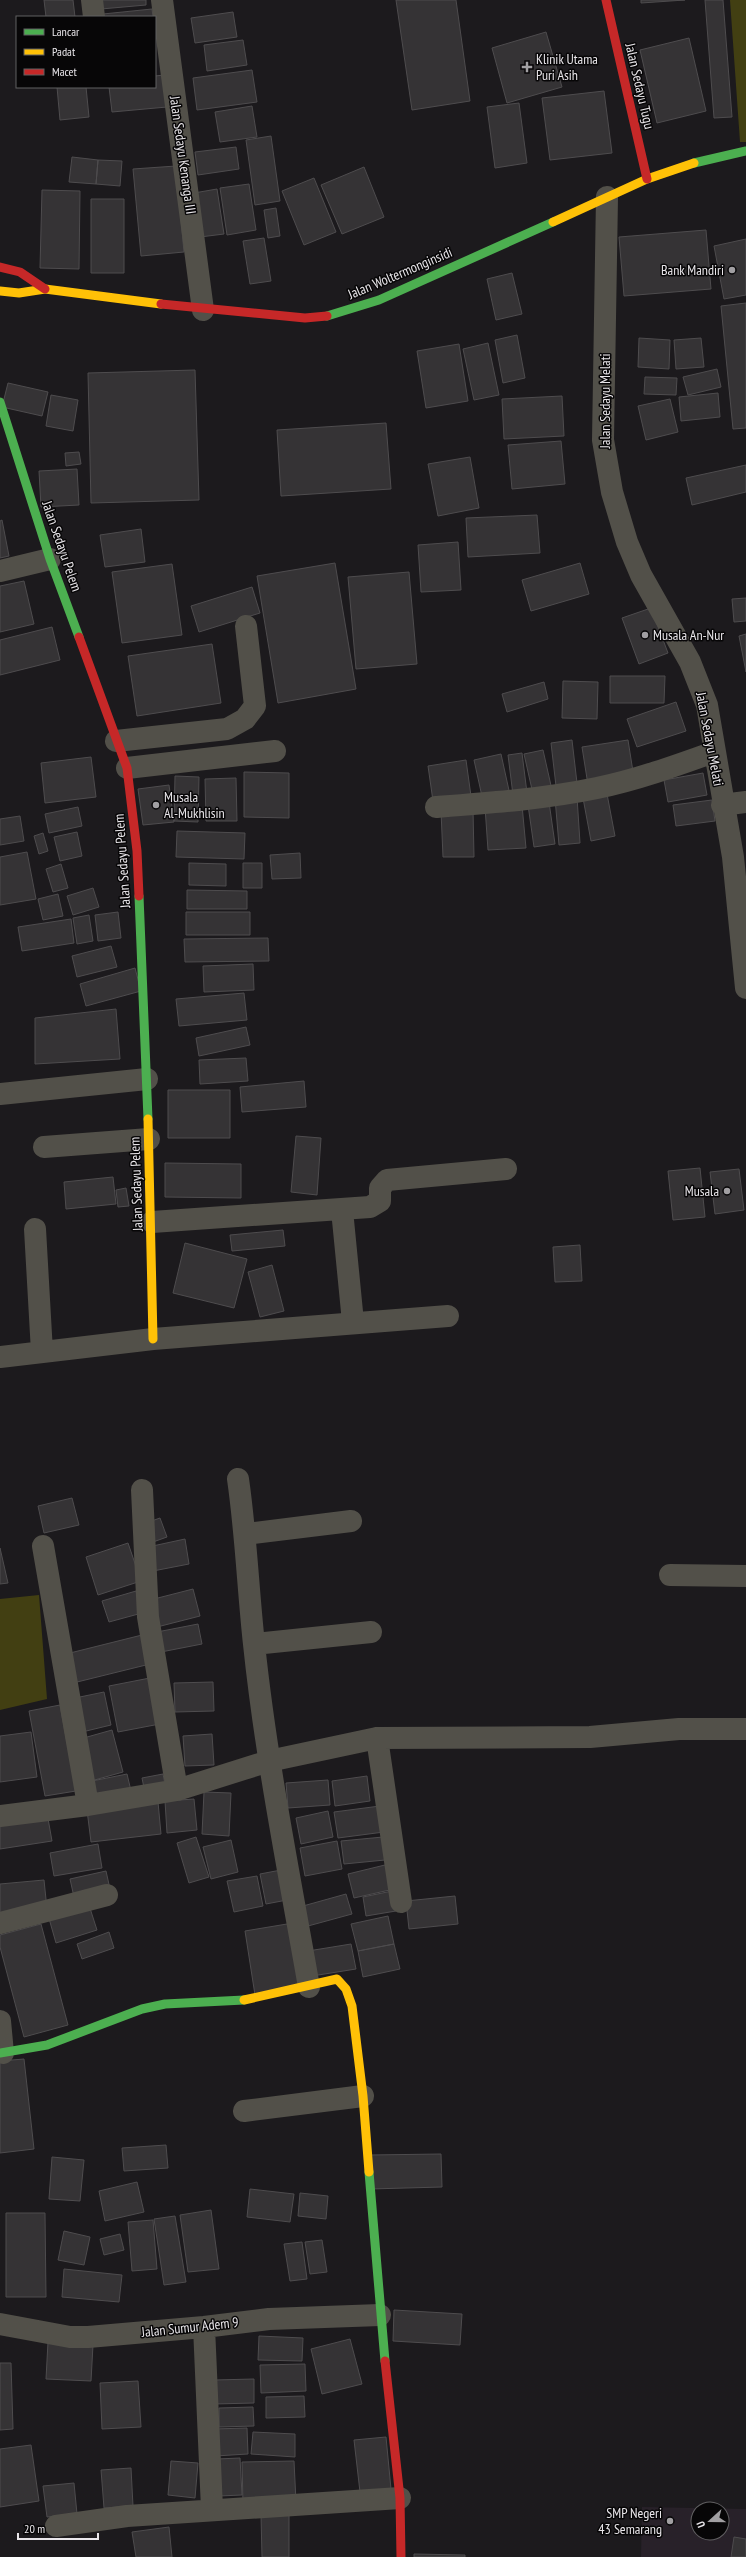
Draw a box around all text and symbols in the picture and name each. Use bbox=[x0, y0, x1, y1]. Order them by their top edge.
legend bbox=[16, 16, 156, 88]
text: Lancar bbox=[52, 24, 80, 39]
street label: Jalan Sedayu Tugu bbox=[621, 40, 659, 131]
text: Padat bbox=[52, 44, 76, 59]
place label: Klinik Utama Puri Asih bbox=[536, 50, 598, 84]
marker: Klinik Utama Puri Asih bbox=[521, 61, 533, 73]
text: Macet bbox=[52, 64, 77, 79]
street label: Jalan Sedayu Kenanga III bbox=[166, 94, 200, 215]
street label: Jalan Woltermonginsidi bbox=[344, 243, 455, 304]
place label: Bank Mandiri bbox=[661, 261, 724, 279]
marker: Bank Mandiri bbox=[727, 265, 737, 275]
street label: Jalan Sedayu Melati bbox=[596, 353, 614, 450]
street label: Jalan Sedayu Pelem bbox=[38, 497, 86, 594]
place label: Musala An-Nur bbox=[653, 626, 724, 644]
marker: Musala An-Nur bbox=[640, 630, 650, 640]
street label: Jalan Sedayu Melati bbox=[692, 690, 728, 787]
place label: Musala Al-Mukhlisin bbox=[164, 788, 225, 822]
marker: Musala Al-Mukhlisin bbox=[151, 800, 161, 810]
street label: Jalan Sedayu Pelem bbox=[110, 813, 134, 910]
street label: Jalan Sedayu Pelem bbox=[125, 1136, 147, 1233]
place label: Musala bbox=[685, 1182, 719, 1200]
marker: Musala bbox=[722, 1186, 732, 1196]
street label: Jalan Sumur Adem 9 bbox=[140, 2313, 239, 2341]
north arrow bbox=[690, 2501, 730, 2541]
place label: SMP Negeri 43 Semarang bbox=[598, 2504, 662, 2538]
scale bar bbox=[18, 2515, 98, 2541]
marker: SMP Negeri 43 Semarang bbox=[665, 2516, 675, 2526]
text: U bbox=[693, 2519, 708, 2530]
text: 20 m bbox=[24, 2521, 45, 2536]

